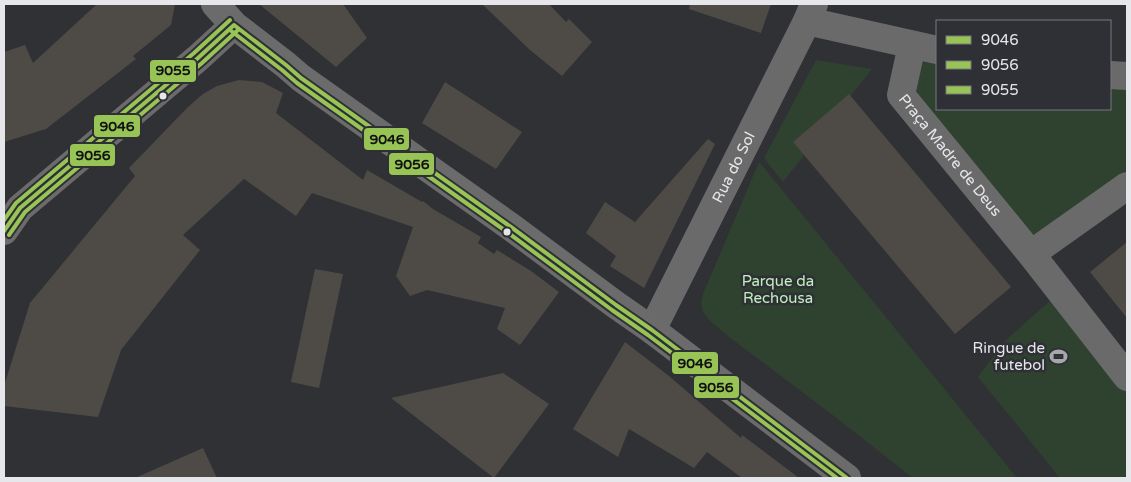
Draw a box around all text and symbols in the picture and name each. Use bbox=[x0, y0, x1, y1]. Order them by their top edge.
legend bbox=[936, 20, 1111, 110]
text: 9046 bbox=[981, 31, 1019, 49]
text: 9056 bbox=[981, 56, 1019, 74]
line badge: 9055 bbox=[149, 59, 197, 83]
text: 9055 bbox=[155, 62, 191, 79]
text: 9055 bbox=[981, 81, 1019, 99]
street label: Praça Madre de Deus bbox=[895, 90, 1005, 220]
unlabelled marker bbox=[158, 91, 168, 101]
line badge: 9046 bbox=[93, 114, 141, 138]
text: 9046 bbox=[99, 118, 135, 135]
line badge: 9046 bbox=[363, 127, 410, 151]
street label: Rua do Sol bbox=[708, 129, 759, 206]
text: 9046 bbox=[369, 131, 405, 148]
line badge: 9056 bbox=[69, 143, 116, 167]
text: 9056 bbox=[75, 147, 111, 164]
line badge: 9056 bbox=[388, 152, 435, 176]
text: 9056 bbox=[394, 156, 430, 173]
unlabelled marker bbox=[502, 227, 512, 237]
park label: Parque da Rechousa bbox=[742, 272, 814, 307]
place label: Ringue de futebol bbox=[973, 339, 1045, 374]
sports icon: Ringue de futebol bbox=[1049, 347, 1069, 367]
line badge: 9046 bbox=[671, 351, 719, 375]
text: 9046 bbox=[677, 355, 713, 372]
line badge: 9056 bbox=[693, 375, 740, 399]
text: 9056 bbox=[698, 379, 734, 396]

